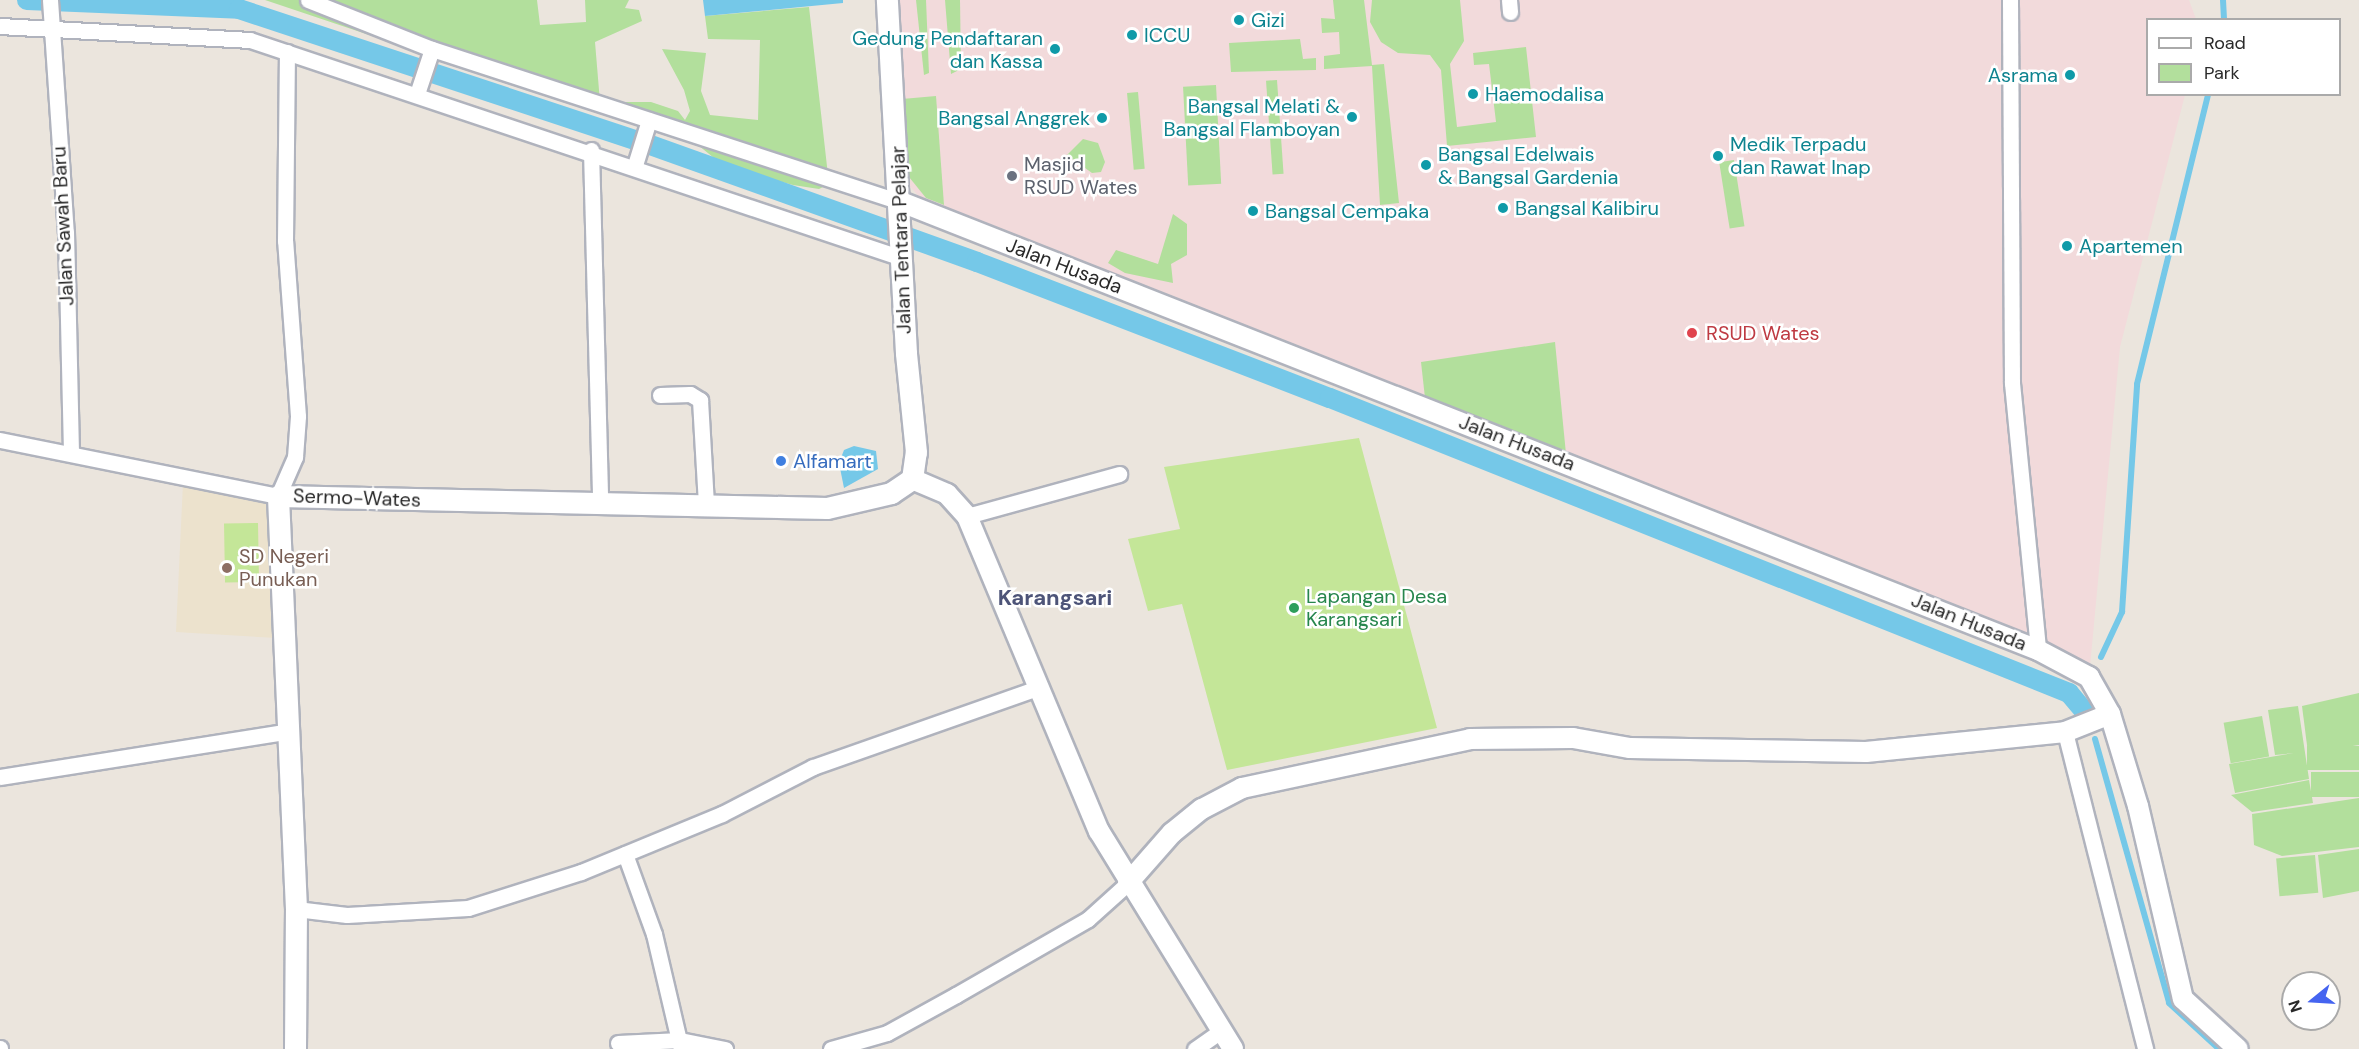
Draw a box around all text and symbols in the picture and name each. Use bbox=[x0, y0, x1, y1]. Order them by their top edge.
place label: Gizi bbox=[1251, 8, 1285, 32]
marker: Gizi bbox=[1232, 13, 1246, 27]
legend bbox=[2146, 18, 2341, 96]
place label: ICCU bbox=[1144, 23, 1190, 47]
place label: Gedung Pendaftaran dan Kassa bbox=[852, 26, 1043, 73]
marker: ICCU bbox=[1125, 28, 1139, 42]
text: Road bbox=[2204, 31, 2246, 55]
marker: Gedung Pendaftaran dan Kassa bbox=[1048, 42, 1062, 56]
text: Park bbox=[2204, 61, 2240, 85]
place label: Asrama bbox=[1988, 63, 2058, 87]
marker: Asrama bbox=[2063, 68, 2077, 82]
place label: Haemodalisa bbox=[1485, 82, 1604, 106]
marker: Haemodalisa bbox=[1466, 87, 1480, 101]
place label: Bangsal Melati & Bangsal Flamboyan bbox=[1163, 94, 1340, 141]
place label: Bangsal Anggrek bbox=[938, 106, 1090, 130]
marker: Bangsal Melati & Bangsal Flamboyan bbox=[1345, 110, 1359, 124]
marker: Bangsal Anggrek bbox=[1095, 111, 1109, 125]
place label: Medik Terpadu dan Rawat Inap bbox=[1730, 132, 1871, 179]
place label: Bangsal Edelwais & Bangsal Gardenia bbox=[1438, 142, 1618, 189]
street label: Jalan Tentara Pelajar bbox=[886, 145, 916, 335]
street label: Jalan Sawah Baru bbox=[47, 146, 79, 306]
marker: Medik Terpadu dan Rawat Inap bbox=[1711, 149, 1725, 163]
place label: Masjid RSUD Wates bbox=[1024, 152, 1138, 199]
marker: Bangsal Edelwais & Bangsal Gardenia bbox=[1419, 158, 1433, 172]
marker: Masjid RSUD Wates bbox=[1005, 169, 1019, 183]
place label: Bangsal Kalibiru bbox=[1515, 196, 1659, 220]
place label: Bangsal Cempaka bbox=[1265, 199, 1429, 223]
marker: Bangsal Kalibiru bbox=[1496, 201, 1510, 215]
marker: Bangsal Cempaka bbox=[1246, 204, 1260, 218]
street label: Jalan Husada bbox=[1003, 233, 1125, 299]
place label: Apartemen bbox=[2079, 234, 2183, 258]
marker: Apartemen bbox=[2060, 239, 2074, 253]
place label: RSUD Wates bbox=[1706, 321, 1820, 345]
marker: RSUD Wates bbox=[1683, 324, 1701, 342]
street label: Jalan Husada bbox=[1456, 410, 1578, 476]
place label: Alfamart bbox=[793, 449, 872, 473]
marker: Alfamart bbox=[774, 454, 788, 468]
street label: Sermo-Wates bbox=[293, 484, 421, 512]
place label: SD Negeri Punukan bbox=[239, 544, 329, 591]
marker: SD Negeri Punukan bbox=[220, 561, 234, 575]
place label: Lapangan Desa Karangsari bbox=[1306, 584, 1447, 631]
district label: Karangsari bbox=[998, 585, 1112, 611]
street label: Jalan Husada bbox=[1908, 588, 2030, 656]
marker: Lapangan Desa Karangsari bbox=[1287, 601, 1301, 615]
north arrow bbox=[2281, 971, 2341, 1031]
text: N bbox=[2284, 997, 2307, 1015]

